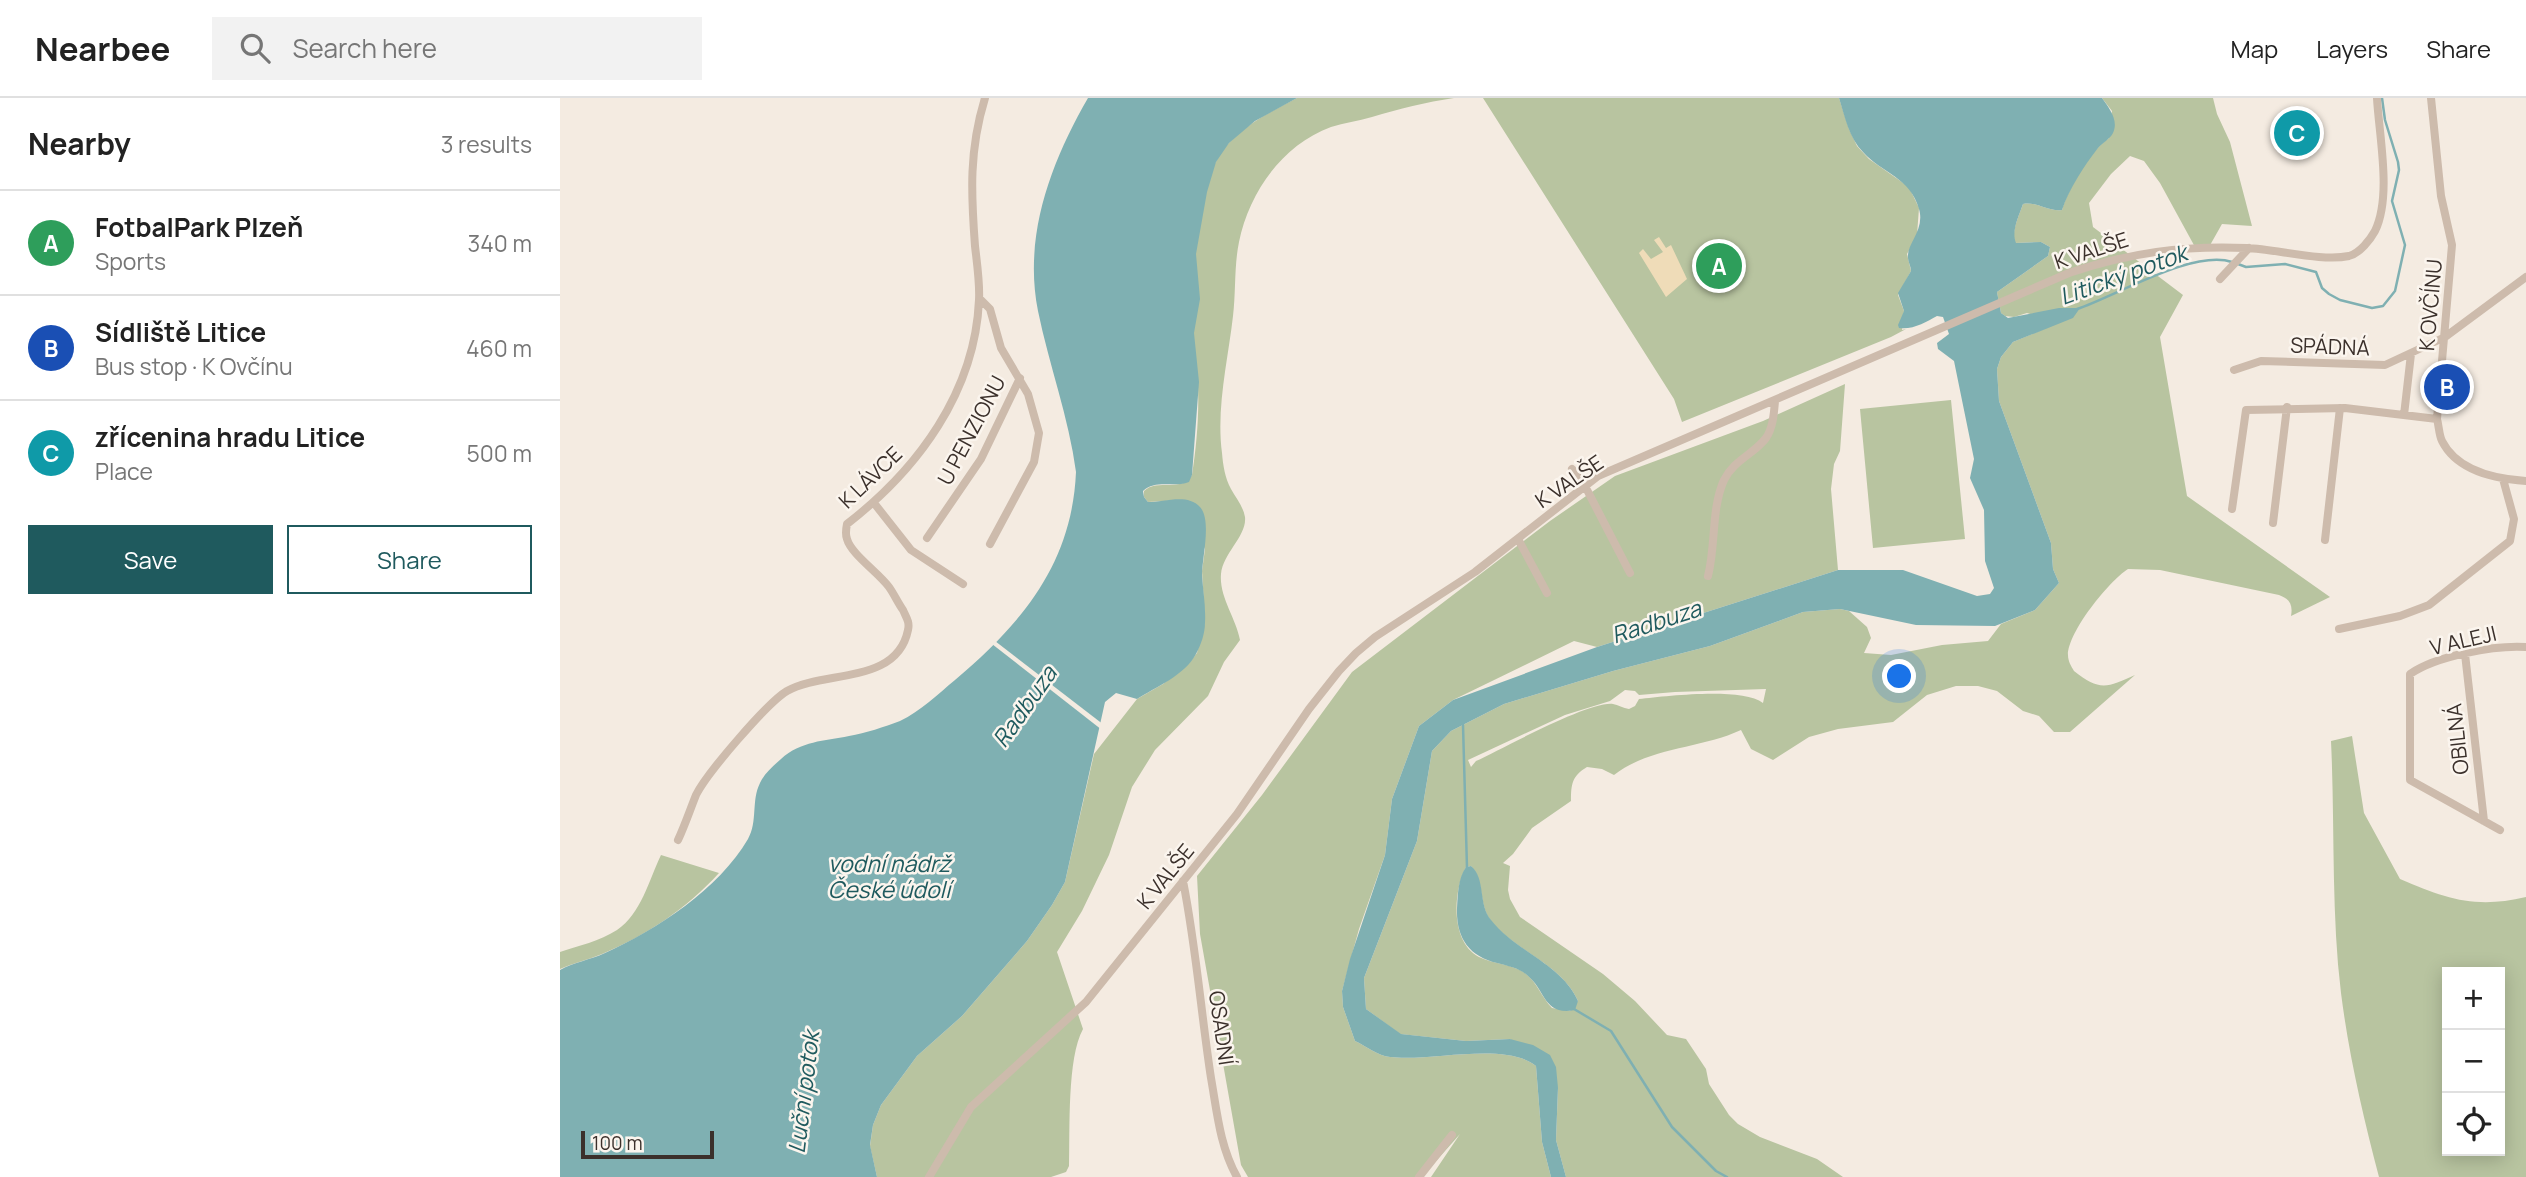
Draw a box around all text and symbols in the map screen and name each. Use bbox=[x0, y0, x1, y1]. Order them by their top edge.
search box bbox=[212, 17, 702, 80]
text: Nearbee bbox=[35, 26, 170, 71]
icon: search bbox=[236, 29, 274, 67]
text: Search here bbox=[292, 30, 437, 66]
text: Map bbox=[2231, 32, 2278, 65]
text: Layers bbox=[2316, 32, 2388, 65]
text: Share bbox=[2426, 32, 2491, 65]
pin: C bbox=[2274, 107, 2320, 159]
text: Nearby bbox=[28, 123, 131, 164]
text: 3 results bbox=[441, 128, 532, 160]
text: FotbalPark Plzeň bbox=[95, 209, 303, 245]
street label: K VALŠE bbox=[2050, 225, 2132, 275]
text: A bbox=[43, 227, 59, 259]
text: 340 m bbox=[468, 227, 532, 259]
water label: Litický potok bbox=[2055, 235, 2195, 312]
pin: A bbox=[1696, 240, 1742, 292]
text: Sports bbox=[95, 245, 166, 277]
street label: K OVČÍNU bbox=[2412, 258, 2448, 352]
text: Sídliště Litice bbox=[95, 314, 266, 350]
street label: SPÁDNÁ bbox=[2290, 331, 2370, 361]
text: B bbox=[44, 332, 58, 364]
text: 460 m bbox=[466, 332, 532, 364]
text: Bus stop · K Ovčínu bbox=[95, 350, 293, 382]
pin: B bbox=[2424, 361, 2470, 413]
street label: U PENZIONU bbox=[930, 370, 1012, 490]
text: zřícenina hradu Litice bbox=[95, 419, 365, 455]
text: C bbox=[43, 437, 60, 469]
text: 500 m bbox=[467, 437, 532, 469]
street label: K LÁVCE bbox=[832, 440, 908, 514]
street label: K VALŠE bbox=[1530, 448, 1608, 514]
text: Place bbox=[95, 455, 153, 487]
button: Save bbox=[28, 525, 273, 594]
button: Share bbox=[287, 525, 532, 594]
water label: Radbuza bbox=[1607, 591, 1706, 651]
street label: V ALEJI bbox=[2427, 619, 2499, 661]
water label: Radbuza bbox=[984, 658, 1064, 753]
your location bbox=[1882, 659, 1916, 693]
street label: OBILNÁ bbox=[2439, 702, 2475, 776]
street label: K VALŠE bbox=[1130, 838, 1200, 914]
water label: vodní nádrž České údolí bbox=[828, 847, 955, 905]
map controls bbox=[2442, 967, 2505, 1156]
button: + bbox=[2442, 967, 2505, 1030]
street label: OSADNÍ bbox=[1203, 989, 1241, 1067]
water label: Luční potok bbox=[780, 1026, 827, 1155]
button: − bbox=[2442, 1030, 2505, 1093]
button: locate bbox=[2442, 1093, 2505, 1156]
scale bar bbox=[581, 1128, 714, 1160]
text: 100 m bbox=[592, 1130, 643, 1156]

